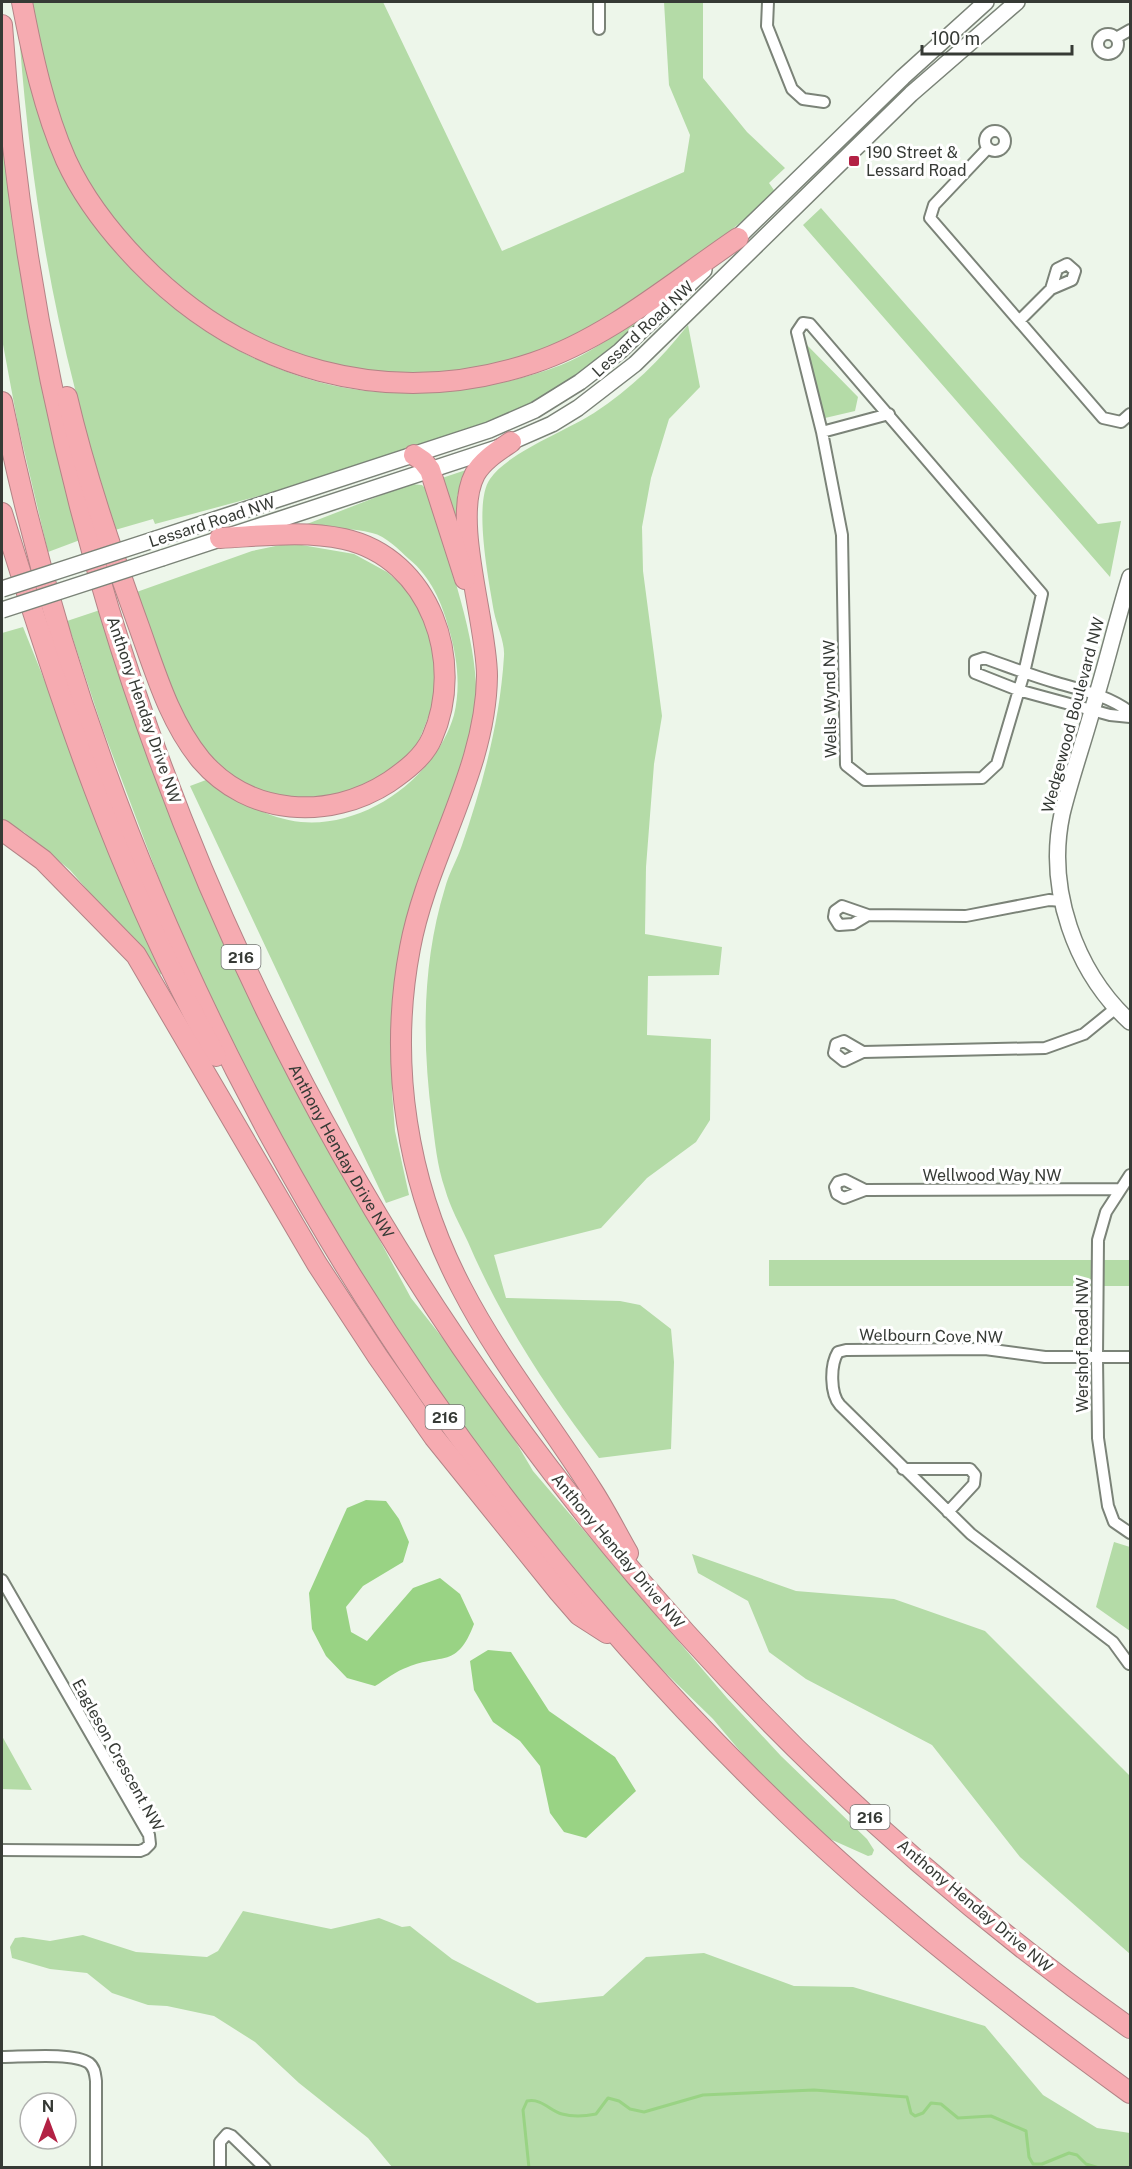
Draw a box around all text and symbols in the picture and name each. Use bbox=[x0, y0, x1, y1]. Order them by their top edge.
scale bar bbox=[922, 18, 1072, 56]
text: 100 m bbox=[931, 28, 980, 49]
place label: 190 Street & Lessard Road bbox=[866, 143, 966, 180]
marker: 190 Street & Lessard Road bbox=[847, 154, 861, 168]
street label: Lessard Road NW bbox=[588, 277, 698, 381]
street label: Lessard Road NW bbox=[146, 493, 278, 551]
street label: Anthony Henday Drive NW bbox=[103, 614, 185, 806]
street label: Wedgewood Boulevard NW bbox=[1038, 615, 1108, 815]
street label: Wells Wynd NW bbox=[819, 640, 841, 758]
road number: 216 bbox=[222, 945, 260, 969]
street label: Anthony Henday Drive NW bbox=[285, 1061, 398, 1241]
street label: Wellwood Way NW bbox=[922, 1166, 1062, 1185]
street label: Wershof Road NW bbox=[1073, 1277, 1092, 1413]
street label: Welbourn Cove NW bbox=[859, 1325, 1003, 1347]
road number: 216 bbox=[426, 1405, 464, 1429]
street label: Anthony Henday Drive NW bbox=[548, 1470, 688, 1632]
street label: Eagleson Crescent NW bbox=[68, 1676, 168, 1834]
road number: 216 bbox=[850, 1805, 890, 1829]
street label: Anthony Henday Drive NW bbox=[894, 1836, 1056, 1976]
north arrow bbox=[18, 2091, 78, 2151]
text: N bbox=[42, 2097, 54, 2116]

